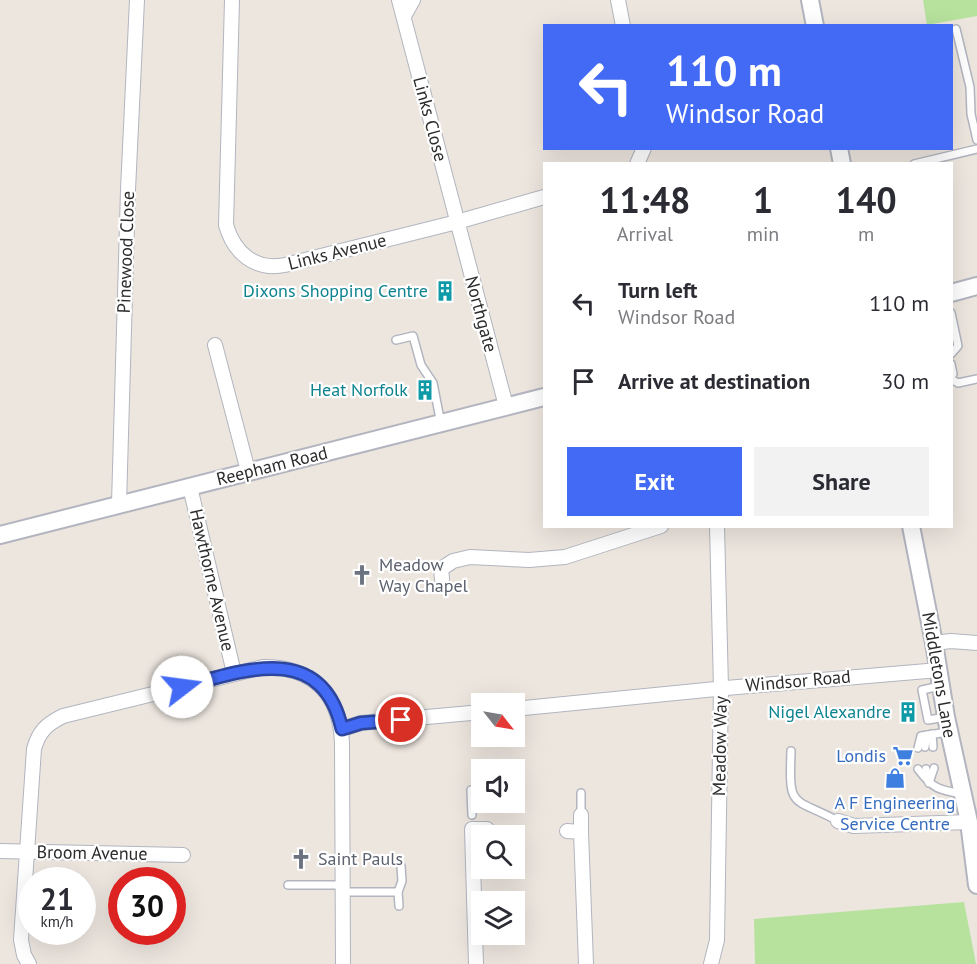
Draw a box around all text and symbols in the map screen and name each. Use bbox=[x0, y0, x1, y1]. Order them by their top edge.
text: 110 m bbox=[666, 43, 782, 98]
icon: left bbox=[567, 48, 645, 126]
street label: Links Close bbox=[408, 74, 453, 164]
text: Windsor Road bbox=[666, 96, 824, 130]
text: 11:48 bbox=[599, 176, 691, 223]
text: 1 bbox=[753, 176, 773, 223]
text: 140 bbox=[836, 176, 897, 223]
street label: Pinewood Close bbox=[112, 190, 139, 314]
text: Arrival bbox=[617, 221, 673, 247]
text: min bbox=[747, 221, 779, 247]
text: m bbox=[858, 221, 874, 247]
street label: Links Avenue bbox=[285, 228, 388, 275]
street label: Northgate bbox=[460, 273, 503, 355]
text: Turn left bbox=[618, 276, 698, 304]
place label: Dixons Shopping Centre bbox=[243, 279, 428, 302]
building icon: Dixons Shopping Centre bbox=[433, 279, 457, 303]
icon: left bbox=[567, 287, 600, 320]
text: 110 m bbox=[869, 289, 929, 317]
text: Windsor Road bbox=[618, 304, 735, 330]
icon: arrive bbox=[567, 365, 600, 398]
text: Arrive at destination bbox=[618, 367, 810, 395]
text: 30 m bbox=[881, 367, 929, 395]
place label: Heat Norfolk bbox=[310, 378, 408, 401]
building icon: Heat Norfolk bbox=[413, 378, 437, 402]
street label: Reepham Road bbox=[214, 441, 330, 490]
button: Exit bbox=[567, 447, 742, 516]
button: Share bbox=[754, 447, 929, 516]
street label: Hawthorne Avenue bbox=[185, 506, 240, 653]
place label: Meadow Way Chapel bbox=[379, 553, 469, 597]
church icon: Meadow Way Chapel bbox=[350, 563, 374, 587]
street label: Middletons Lane bbox=[917, 610, 962, 740]
position arrow bbox=[150, 655, 214, 719]
street label: Windsor Road bbox=[744, 664, 852, 697]
north arrow bbox=[471, 693, 525, 747]
map controls bbox=[471, 693, 525, 945]
pin bbox=[375, 694, 426, 745]
street label: Meadow Way bbox=[707, 695, 732, 796]
place label: Nigel Alexandre bbox=[768, 700, 891, 723]
building icon: Nigel Alexandre bbox=[896, 700, 920, 724]
icon: arrive bbox=[384, 703, 417, 736]
place label: Londis bbox=[836, 744, 886, 767]
supermarket icon: Londis bbox=[891, 744, 915, 768]
button: sound bbox=[471, 759, 525, 813]
shop icon: A F Engineering Service Centre bbox=[883, 766, 907, 790]
place label: A F Engineering Service Centre bbox=[834, 791, 956, 835]
button: search bbox=[471, 825, 525, 879]
street label: Broom Avenue bbox=[36, 840, 148, 865]
church icon: Saint Pauls bbox=[289, 847, 313, 871]
place label: Saint Pauls bbox=[318, 847, 403, 870]
speed limit sign: 30 bbox=[108, 867, 186, 945]
text: 21 bbox=[40, 879, 74, 918]
button: layers bbox=[471, 891, 525, 945]
text: km/h bbox=[41, 912, 73, 931]

